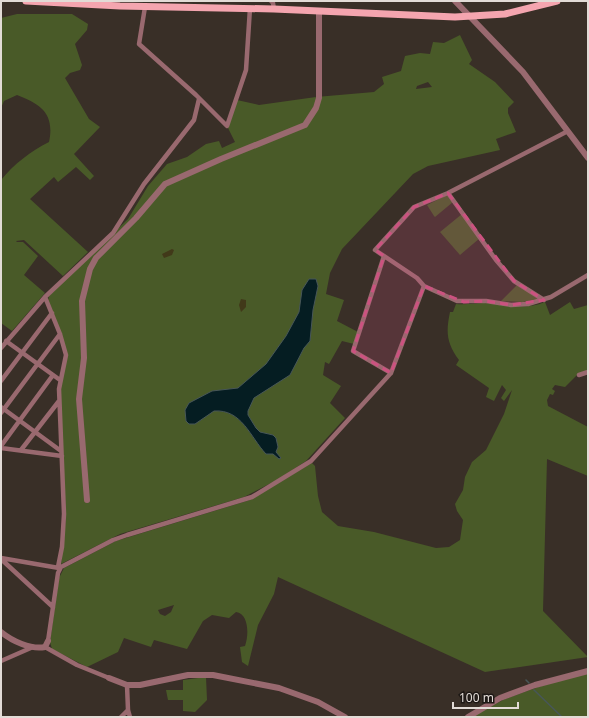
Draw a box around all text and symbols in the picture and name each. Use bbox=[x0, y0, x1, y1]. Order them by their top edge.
scale bar bbox=[453, 684, 518, 710]
text: 100 m bbox=[459, 689, 494, 706]

